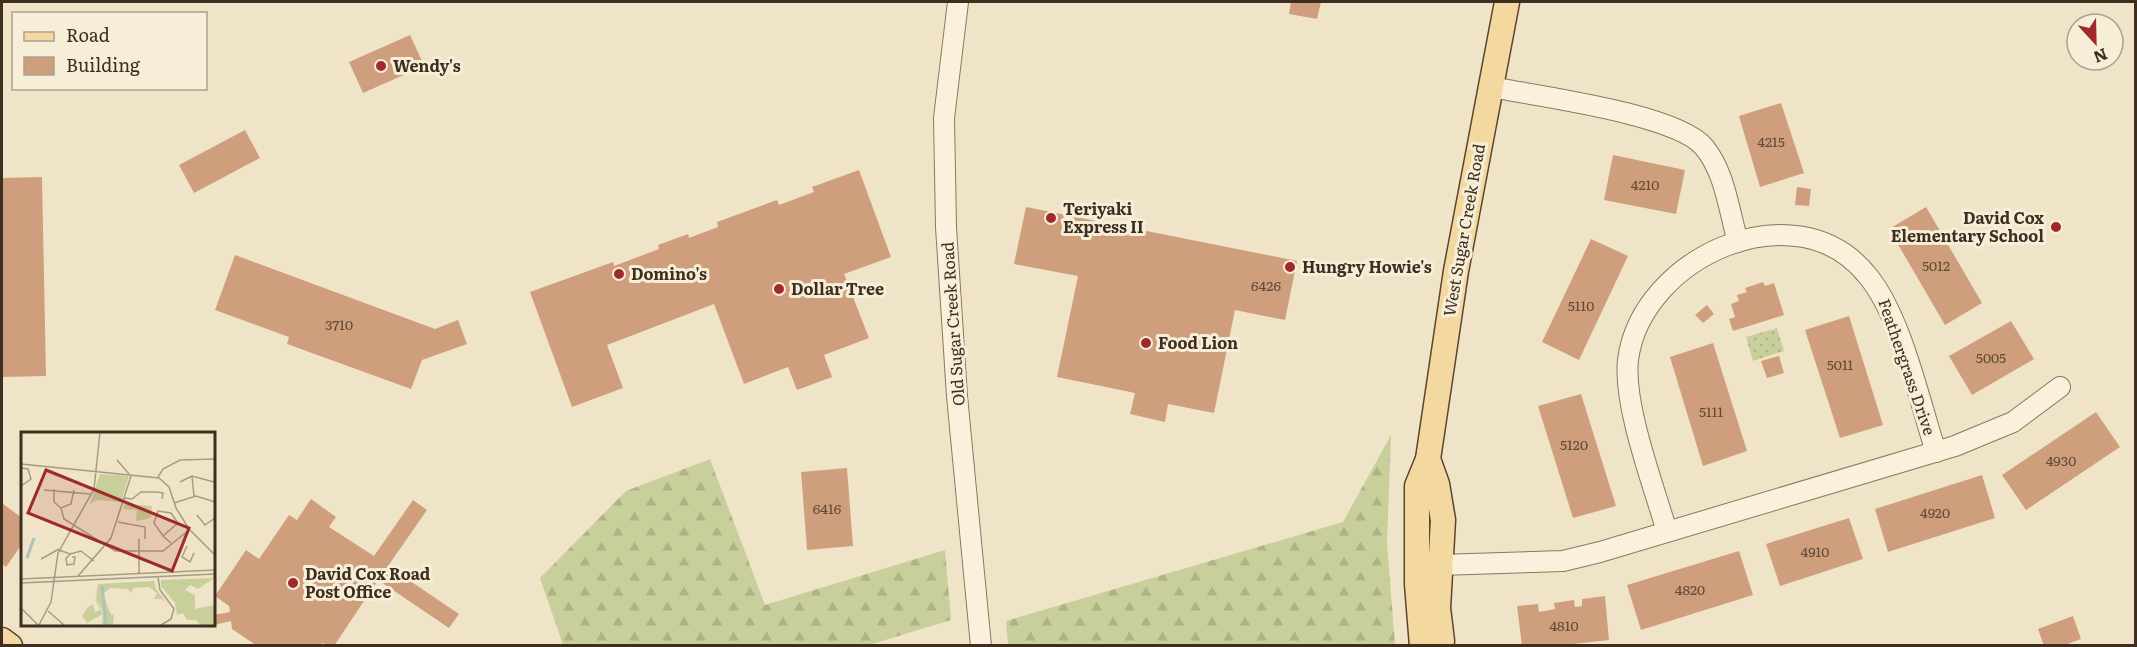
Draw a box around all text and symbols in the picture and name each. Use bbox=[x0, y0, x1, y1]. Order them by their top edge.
legend bbox=[12, 12, 207, 90]
north arrow bbox=[2065, 12, 2125, 72]
text: Road bbox=[66, 21, 110, 48]
text: N bbox=[2090, 43, 2112, 70]
text: Building bbox=[66, 51, 141, 78]
place label: Wendy's bbox=[393, 53, 461, 77]
marker: Wendy's bbox=[374, 59, 388, 73]
house number: 4215 bbox=[1757, 131, 1785, 151]
street label: West Sugar Creek Road bbox=[1436, 141, 1490, 318]
house number: 4210 bbox=[1631, 174, 1659, 194]
place label: Teriyaki Express II bbox=[1063, 196, 1144, 238]
place label: David Cox Elementary School bbox=[1891, 205, 2044, 247]
marker: Teriyaki Express II bbox=[1044, 211, 1058, 225]
marker: David Cox Elementary School bbox=[2049, 220, 2063, 234]
street label: Old Sugar Creek Road bbox=[934, 241, 970, 407]
place label: Hungry Howie's bbox=[1302, 254, 1432, 278]
house number: 5012 bbox=[1922, 255, 1950, 275]
marker: Hungry Howie's bbox=[1283, 260, 1297, 274]
place label: Domino's bbox=[631, 261, 707, 285]
marker: Domino's bbox=[612, 267, 626, 281]
house number: 6426 bbox=[1251, 275, 1281, 295]
place label: Dollar Tree bbox=[791, 276, 884, 300]
marker: Dollar Tree bbox=[772, 282, 786, 296]
house number: 5110 bbox=[1568, 295, 1594, 315]
street label: Feathergrass Drive bbox=[1873, 295, 1943, 438]
house number: 3710 bbox=[325, 314, 353, 334]
place label: Food Lion bbox=[1158, 330, 1238, 354]
marker: Food Lion bbox=[1139, 336, 1153, 350]
house number: 5005 bbox=[1976, 347, 2006, 367]
house number: 5011 bbox=[1827, 354, 1854, 374]
house number: 5111 bbox=[1699, 401, 1723, 421]
inset map bbox=[21, 432, 214, 626]
house number: 5120 bbox=[1560, 434, 1588, 454]
house number: 4930 bbox=[2046, 450, 2076, 470]
house number: 6416 bbox=[813, 498, 842, 518]
house number: 4920 bbox=[1920, 502, 1950, 522]
house number: 4910 bbox=[1801, 541, 1829, 561]
place label: David Cox Road Post Office bbox=[305, 561, 431, 603]
marker: David Cox Road Post Office bbox=[286, 576, 300, 590]
house number: 4820 bbox=[1675, 579, 1705, 599]
house number: 4810 bbox=[1549, 615, 1579, 635]

